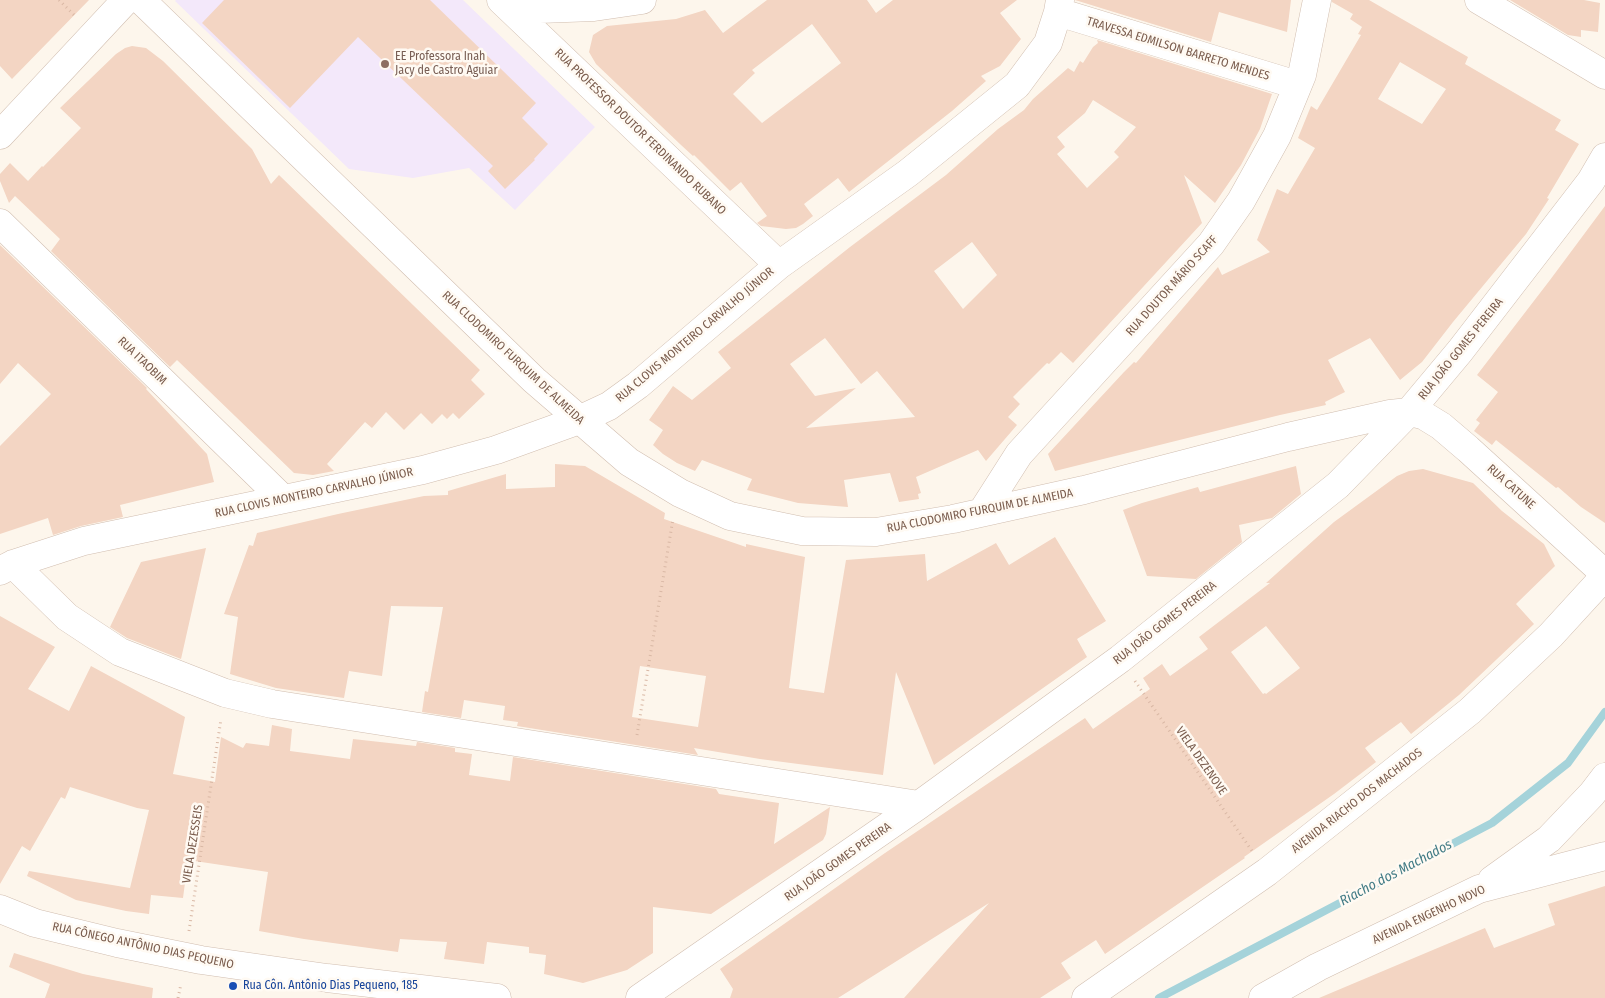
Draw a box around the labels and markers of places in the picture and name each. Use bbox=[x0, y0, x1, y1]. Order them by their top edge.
place label: EE Professora Inah Jacy de Castro Aguiar bbox=[395, 50, 498, 78]
marker: EE Professora Inah Jacy de Castro Aguiar bbox=[379, 58, 391, 70]
place label: Rua Côn. Antônio Dias Pequeno, 185 bbox=[243, 979, 418, 993]
marker: Rua Côn. Antônio Dias Pequeno, 185 bbox=[227, 980, 239, 992]

